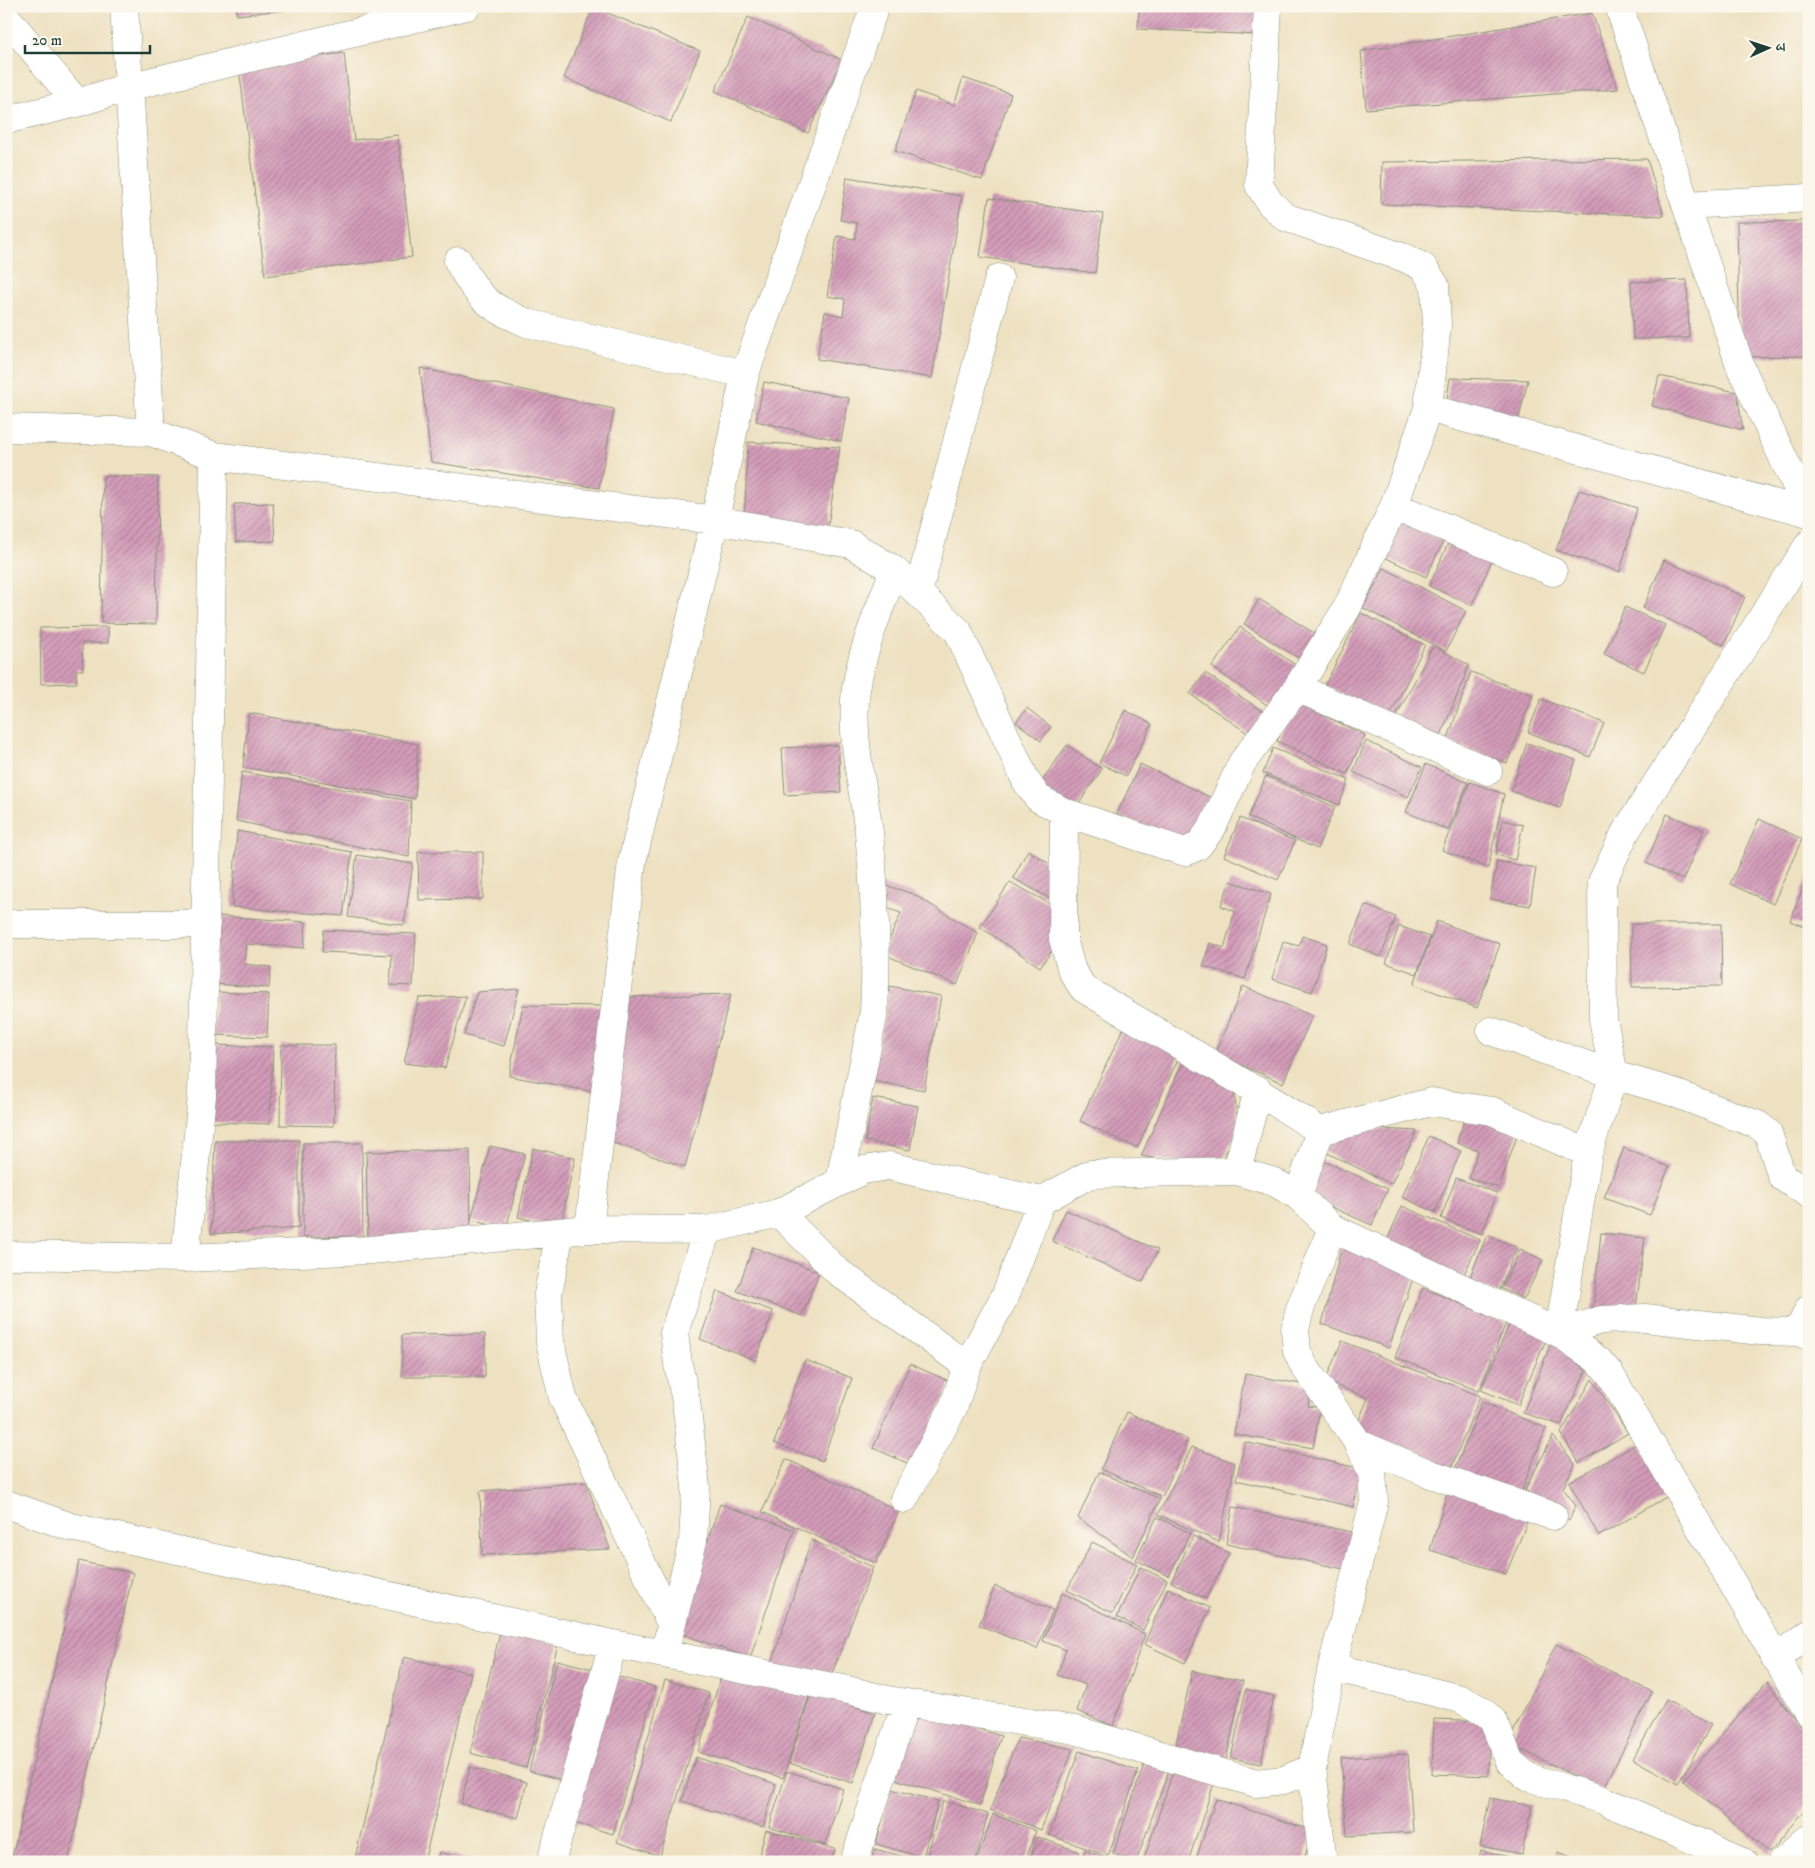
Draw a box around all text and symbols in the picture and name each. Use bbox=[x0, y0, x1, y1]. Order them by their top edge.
scale bar bbox=[25, 22, 150, 54]
north arrow bbox=[1742, 22, 1792, 72]
text: 20 m bbox=[32, 31, 62, 50]
text: उ bbox=[1771, 42, 1789, 52]

